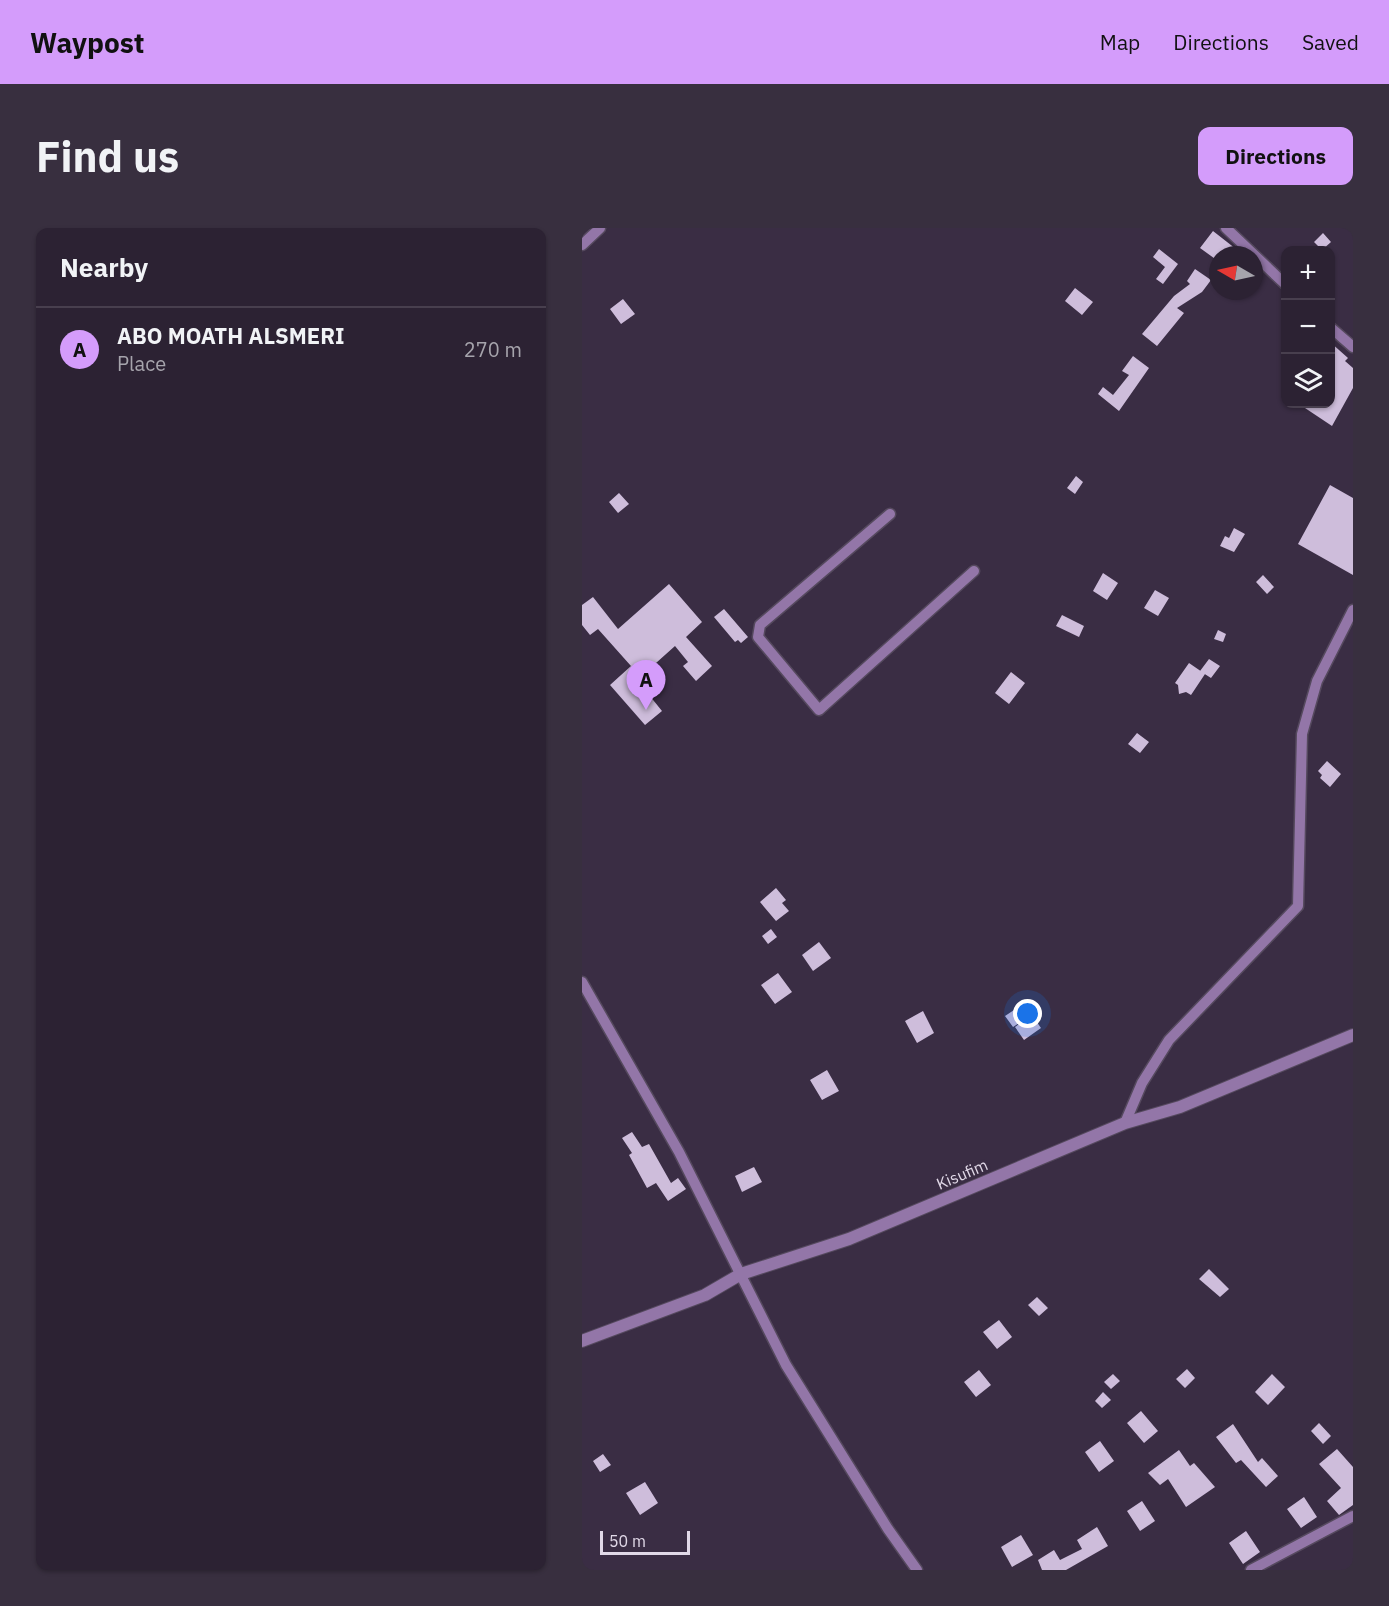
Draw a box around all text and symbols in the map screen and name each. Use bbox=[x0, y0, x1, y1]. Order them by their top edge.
text: Waypost bbox=[30, 24, 144, 61]
text: Map bbox=[1100, 28, 1140, 56]
text: Directions bbox=[1173, 28, 1269, 56]
text: Saved bbox=[1302, 28, 1359, 56]
button: Directions bbox=[1198, 127, 1353, 185]
text: Find us bbox=[36, 129, 179, 184]
north arrow bbox=[1209, 246, 1263, 300]
map controls bbox=[1281, 246, 1335, 408]
button: + bbox=[1281, 246, 1335, 300]
text: Nearby bbox=[60, 250, 148, 284]
button: − bbox=[1281, 300, 1335, 354]
text: ABO MOATH ALSMERI bbox=[117, 321, 344, 350]
text: A bbox=[73, 336, 86, 363]
text: 270 m bbox=[464, 336, 522, 363]
text: Place bbox=[117, 350, 166, 377]
button: layers bbox=[1281, 354, 1335, 408]
pin: A bbox=[626, 660, 666, 710]
your location bbox=[1013, 999, 1042, 1028]
street label: Kisufim bbox=[933, 1154, 991, 1194]
scale bar bbox=[600, 1528, 690, 1556]
text: 50 m bbox=[609, 1531, 646, 1551]

